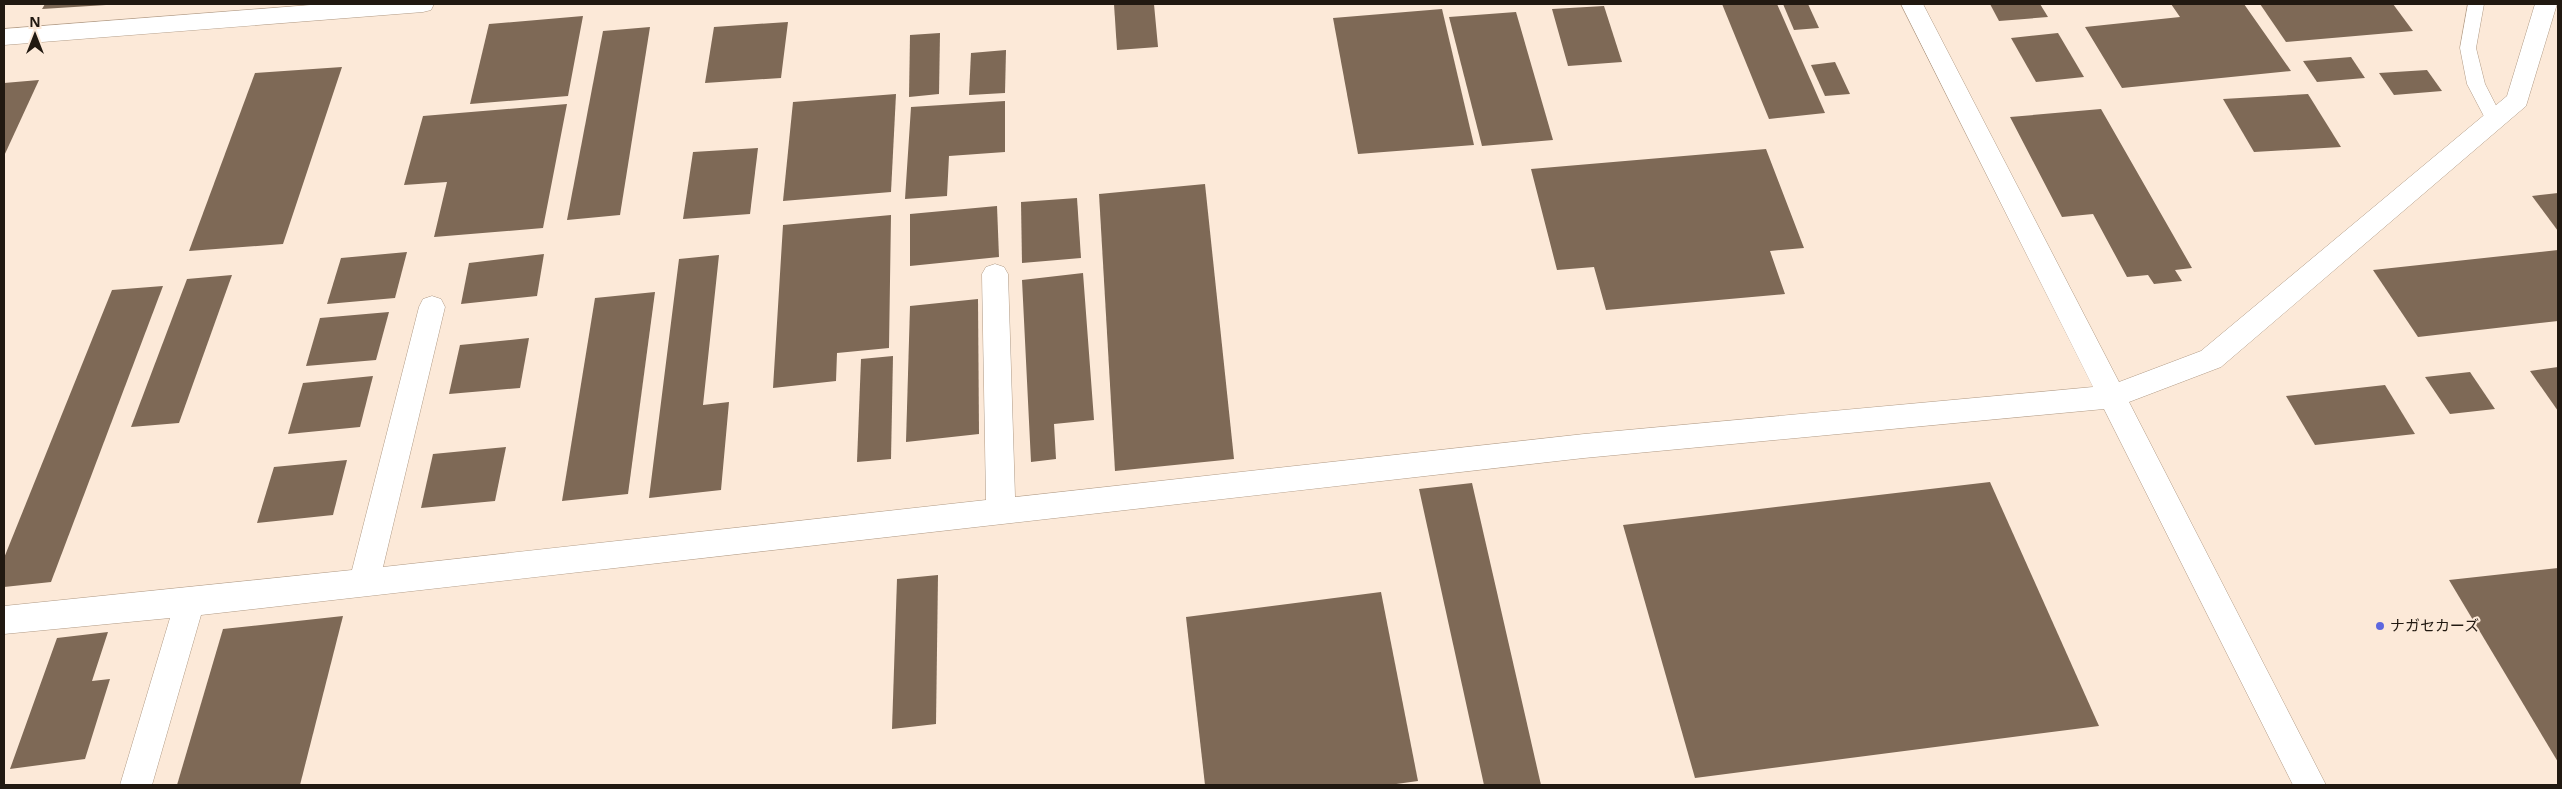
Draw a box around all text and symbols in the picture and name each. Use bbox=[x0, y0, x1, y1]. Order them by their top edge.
north arrow bbox=[10, 10, 60, 60]
text: N bbox=[29, 12, 41, 31]
place label: ナガセカーズ bbox=[2390, 615, 2479, 635]
marker: ナガセカーズ bbox=[2374, 620, 2386, 632]

